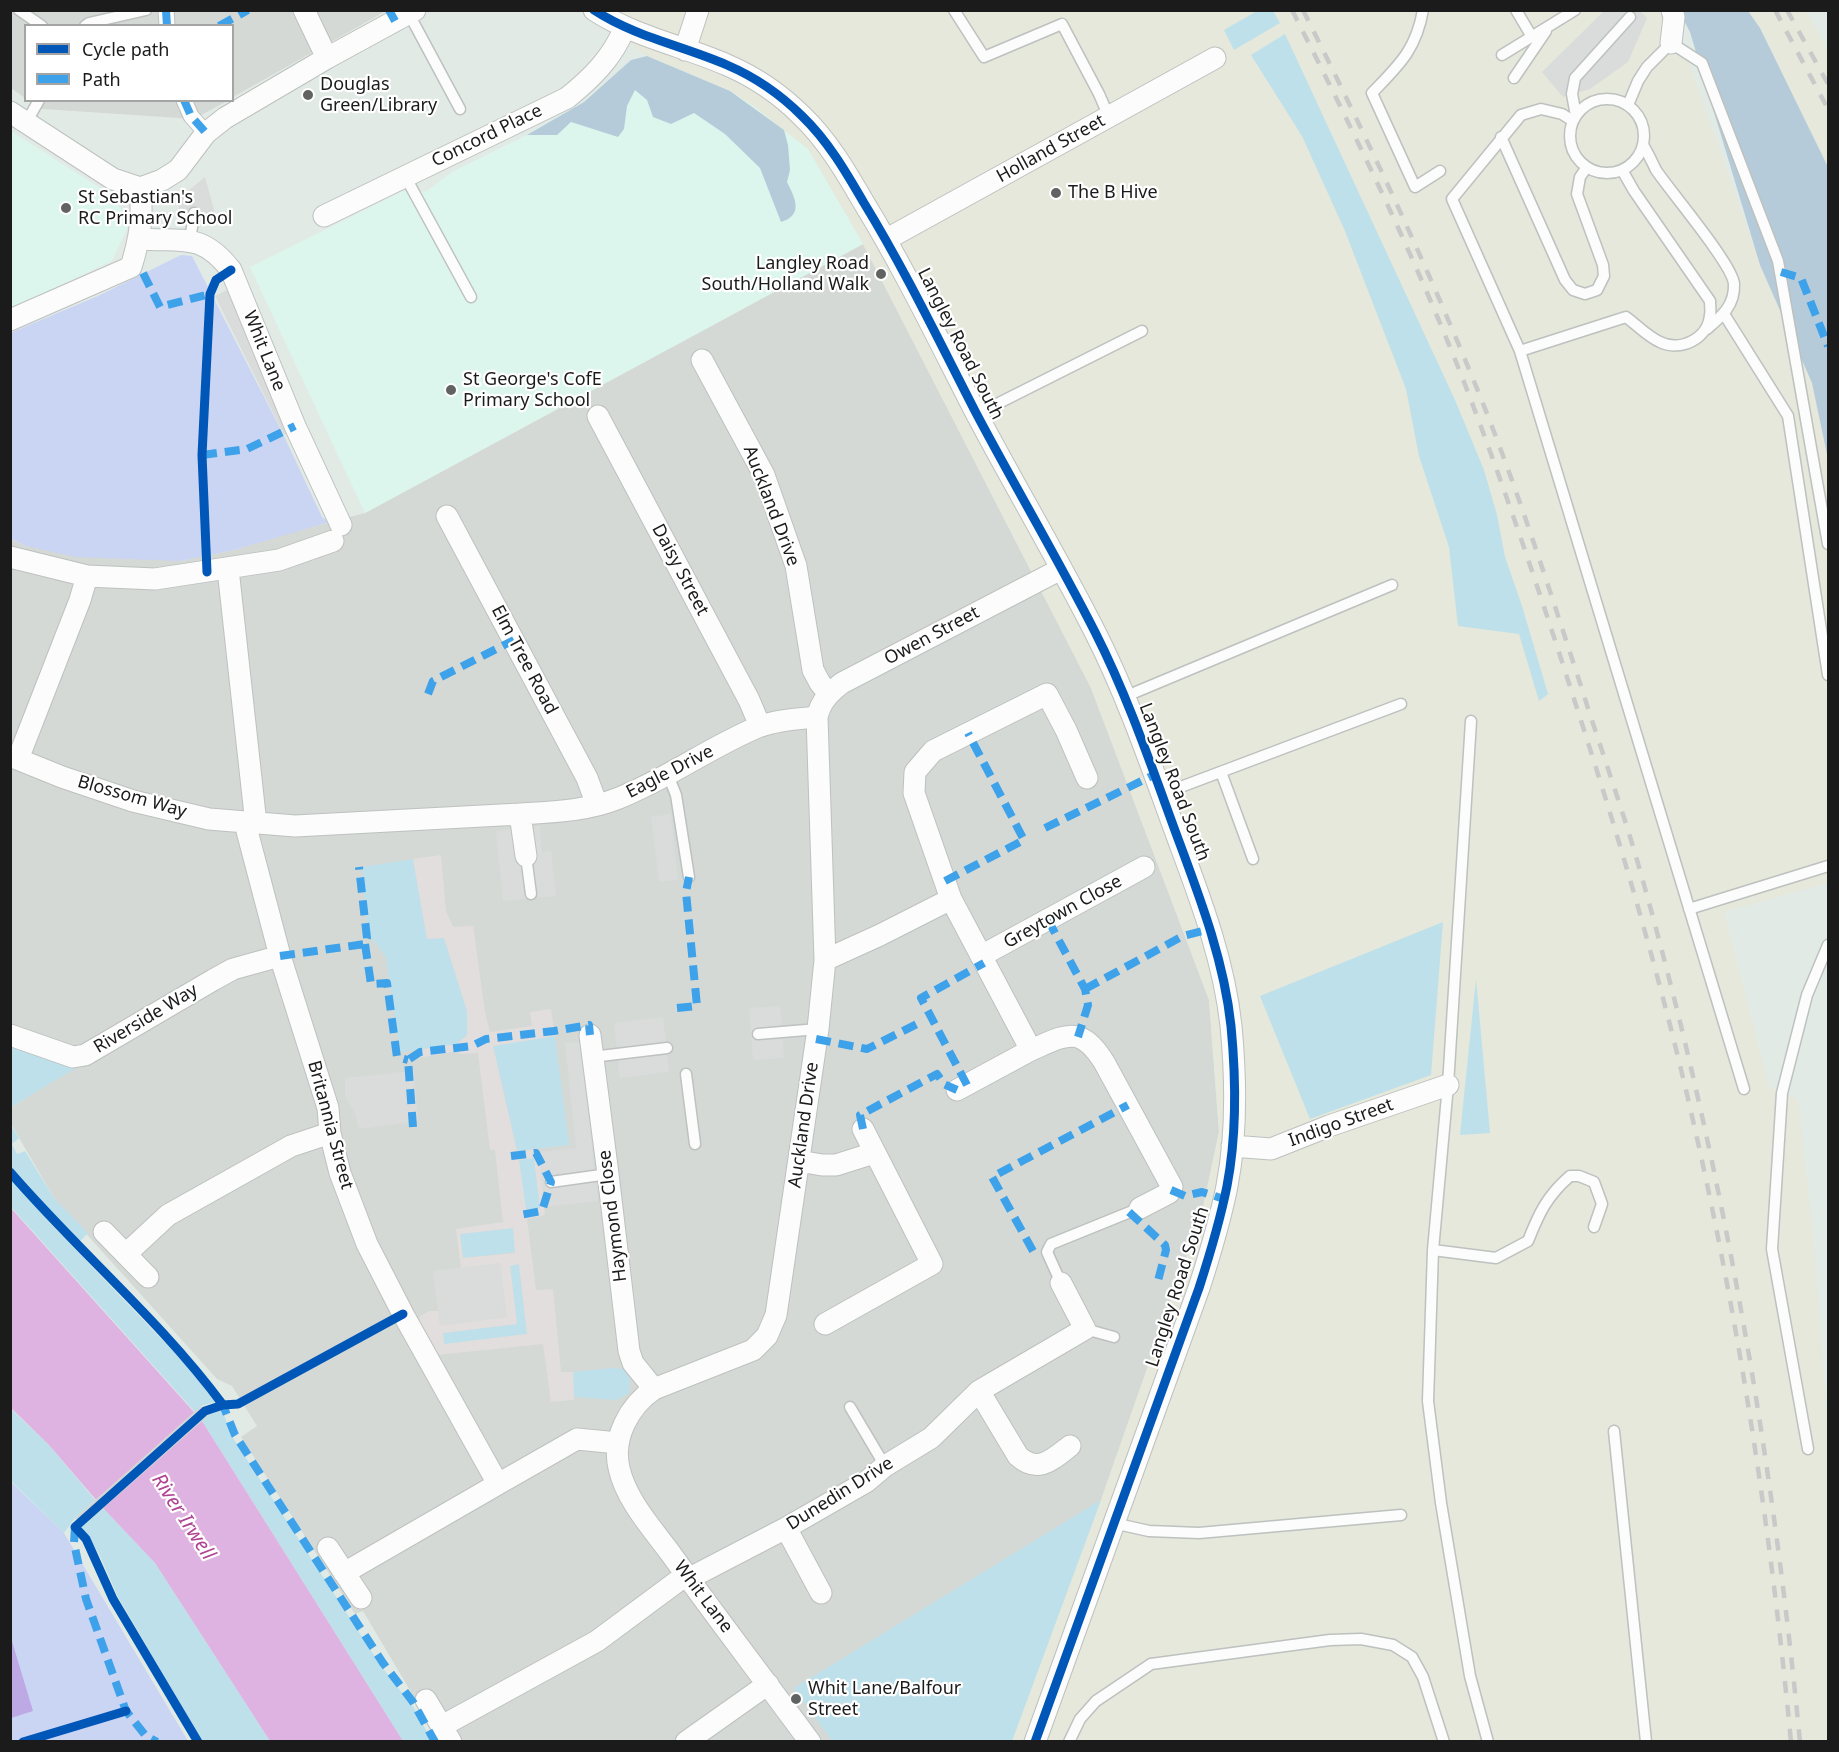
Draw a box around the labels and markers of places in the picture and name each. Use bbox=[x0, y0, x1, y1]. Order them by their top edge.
place label: Douglas Green/Library bbox=[320, 74, 437, 116]
marker: Douglas Green/Library bbox=[301, 88, 315, 102]
place label: The B Hive bbox=[1068, 182, 1158, 204]
marker: The B Hive bbox=[1049, 186, 1063, 200]
place label: St Sebastian's RC Primary School bbox=[78, 187, 233, 230]
marker: St Sebastian's RC Primary School bbox=[59, 201, 73, 215]
place label: Langley Road South/Holland Walk bbox=[702, 253, 869, 296]
marker: Langley Road South/Holland Walk bbox=[874, 267, 888, 281]
place label: St George's CofE Primary School bbox=[463, 369, 602, 412]
marker: St George's CofE Primary School bbox=[444, 383, 458, 397]
place label: Whit Lane/Balfour Street bbox=[808, 1678, 961, 1720]
marker: Whit Lane/Balfour Street bbox=[789, 1692, 803, 1706]

